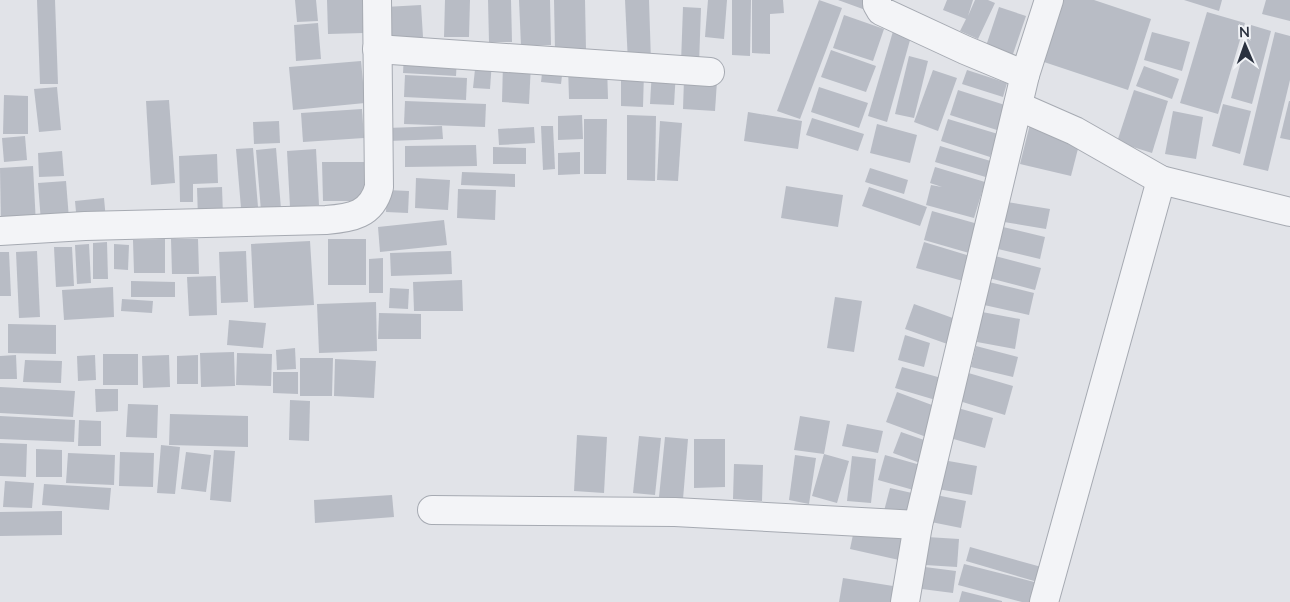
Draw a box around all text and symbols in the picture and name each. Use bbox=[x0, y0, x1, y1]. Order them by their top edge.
north arrow bbox=[1220, 20, 1270, 70]
text: N bbox=[1239, 23, 1250, 40]

